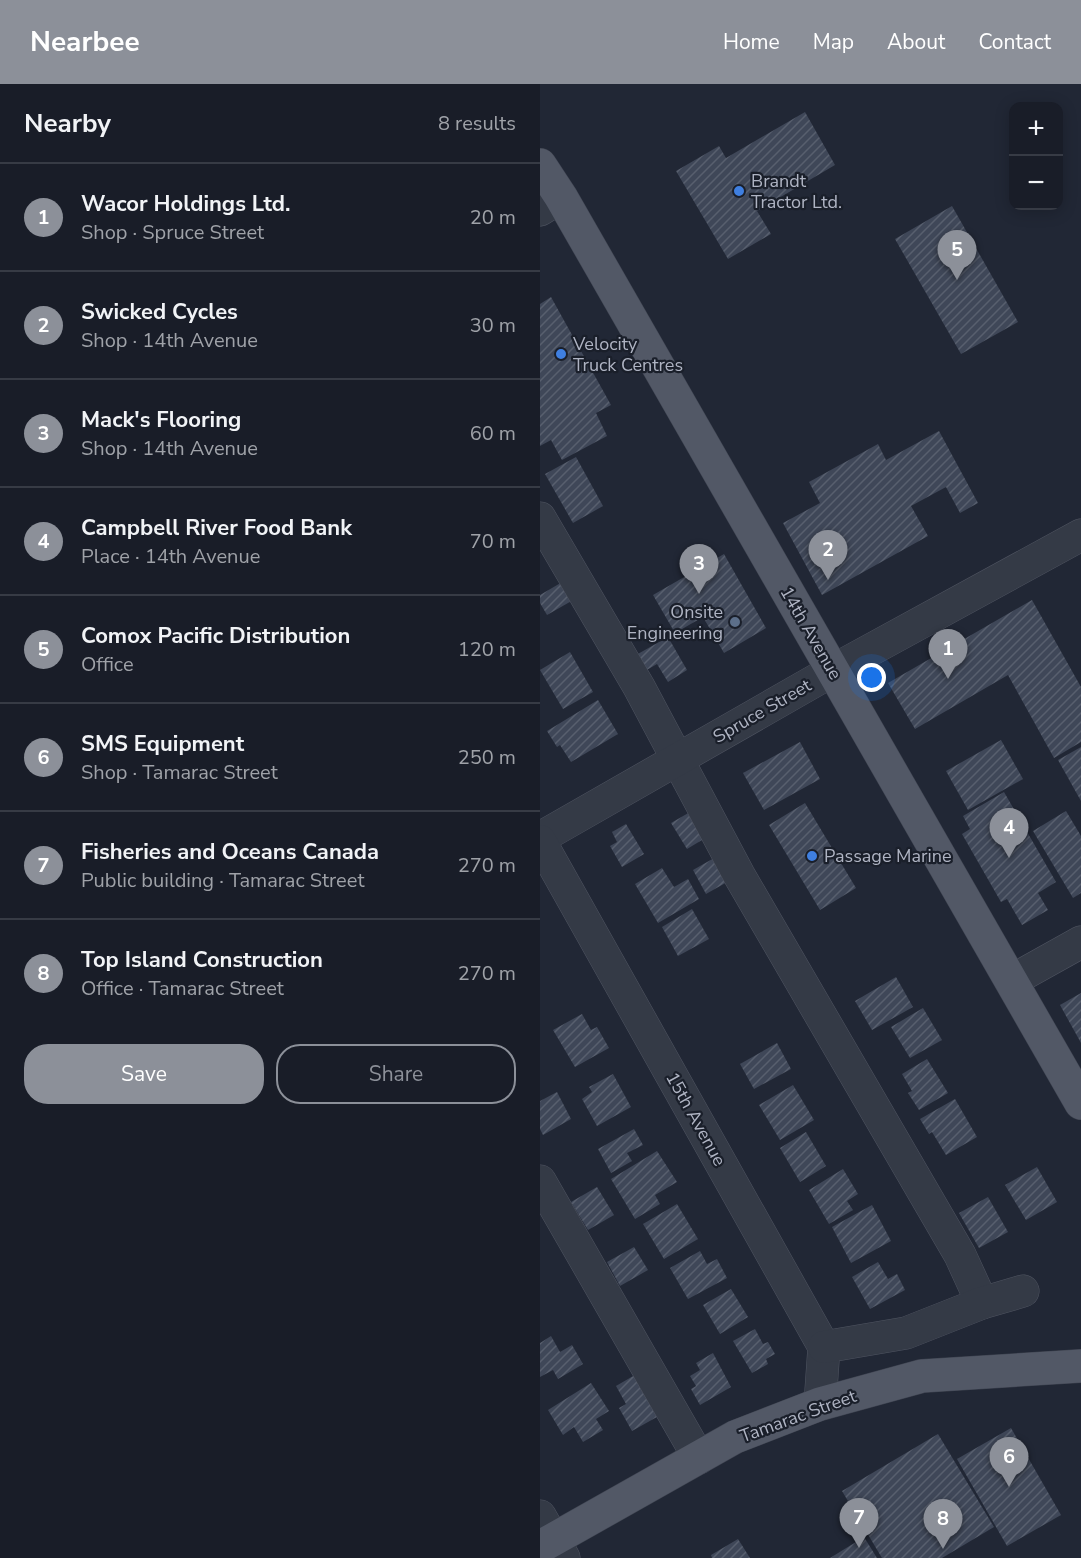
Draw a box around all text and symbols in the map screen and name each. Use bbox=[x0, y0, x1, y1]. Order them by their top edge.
text: Nearbee bbox=[30, 23, 140, 61]
text: Home bbox=[723, 28, 780, 56]
text: Map bbox=[813, 28, 854, 56]
text: About bbox=[887, 28, 945, 56]
text: Contact bbox=[978, 28, 1051, 56]
map controls bbox=[1009, 102, 1063, 210]
button: + bbox=[1009, 102, 1063, 156]
text: Nearby bbox=[24, 106, 111, 141]
text: 8 results bbox=[438, 110, 516, 137]
button: − bbox=[1009, 156, 1063, 210]
place label: Brandt Tractor Ltd. bbox=[751, 169, 842, 214]
marker: Brandt Tractor Ltd. bbox=[732, 184, 746, 198]
text: Wacor Holdings Ltd. bbox=[81, 189, 291, 219]
text: 1 bbox=[38, 204, 50, 231]
text: 20 m bbox=[470, 204, 516, 231]
text: Shop · Spruce Street bbox=[81, 219, 264, 246]
pin: 5 bbox=[938, 230, 976, 280]
text: Swicked Cycles bbox=[81, 297, 238, 327]
text: 2 bbox=[38, 312, 50, 339]
text: 30 m bbox=[470, 312, 516, 339]
text: Shop · 14th Avenue bbox=[81, 327, 258, 354]
place label: Velocity Truck Centres bbox=[572, 332, 683, 377]
marker: Velocity Truck Centres bbox=[554, 347, 568, 361]
text: Mack's Flooring bbox=[81, 405, 241, 435]
text: 3 bbox=[38, 420, 50, 447]
text: 60 m bbox=[470, 420, 516, 447]
text: Shop · 14th Avenue bbox=[81, 435, 258, 462]
text: Campbell River Food Bank bbox=[81, 513, 352, 543]
text: 4 bbox=[38, 528, 50, 555]
text: 70 m bbox=[470, 528, 516, 555]
pin: 2 bbox=[808, 530, 848, 580]
text: Place · 14th Avenue bbox=[81, 543, 260, 570]
pin: 3 bbox=[680, 544, 718, 594]
street label: 14th Avenue bbox=[775, 582, 847, 684]
place label: Onsite Engineering bbox=[627, 600, 723, 645]
marker: Onsite Engineering bbox=[728, 615, 742, 629]
text: Comox Pacific Distribution bbox=[81, 621, 350, 651]
pin: 1 bbox=[928, 630, 968, 679]
text: 5 bbox=[38, 636, 50, 663]
text: 120 m bbox=[458, 636, 516, 663]
text: Office bbox=[81, 651, 134, 678]
your location bbox=[857, 663, 886, 692]
street label: Spruce Street bbox=[709, 673, 816, 749]
text: SMS Equipment bbox=[81, 729, 244, 759]
text: 6 bbox=[38, 744, 50, 771]
text: 250 m bbox=[458, 744, 516, 771]
text: Shop · Tamarac Street bbox=[81, 759, 278, 786]
pin: 4 bbox=[990, 808, 1028, 858]
text: Fisheries and Oceans Canada bbox=[81, 837, 379, 867]
place label: Passage Marine bbox=[824, 844, 951, 868]
marker: Passage Marine bbox=[805, 849, 819, 863]
text: 7 bbox=[38, 852, 50, 879]
text: 270 m bbox=[458, 852, 516, 879]
text: Public building · Tamarac Street bbox=[81, 867, 364, 894]
text: Top Island Construction bbox=[81, 945, 323, 975]
text: 8 bbox=[38, 960, 50, 987]
text: 270 m bbox=[458, 960, 516, 987]
text: Office · Tamarac Street bbox=[81, 975, 284, 1002]
button: Save bbox=[24, 1044, 264, 1104]
button: Share bbox=[276, 1044, 516, 1104]
street label: 15th Avenue bbox=[660, 1068, 732, 1170]
street label: Tamarac Street bbox=[737, 1384, 860, 1448]
pin: 6 bbox=[990, 1438, 1028, 1487]
pin: 7 bbox=[840, 1498, 878, 1548]
pin: 8 bbox=[924, 1500, 962, 1549]

